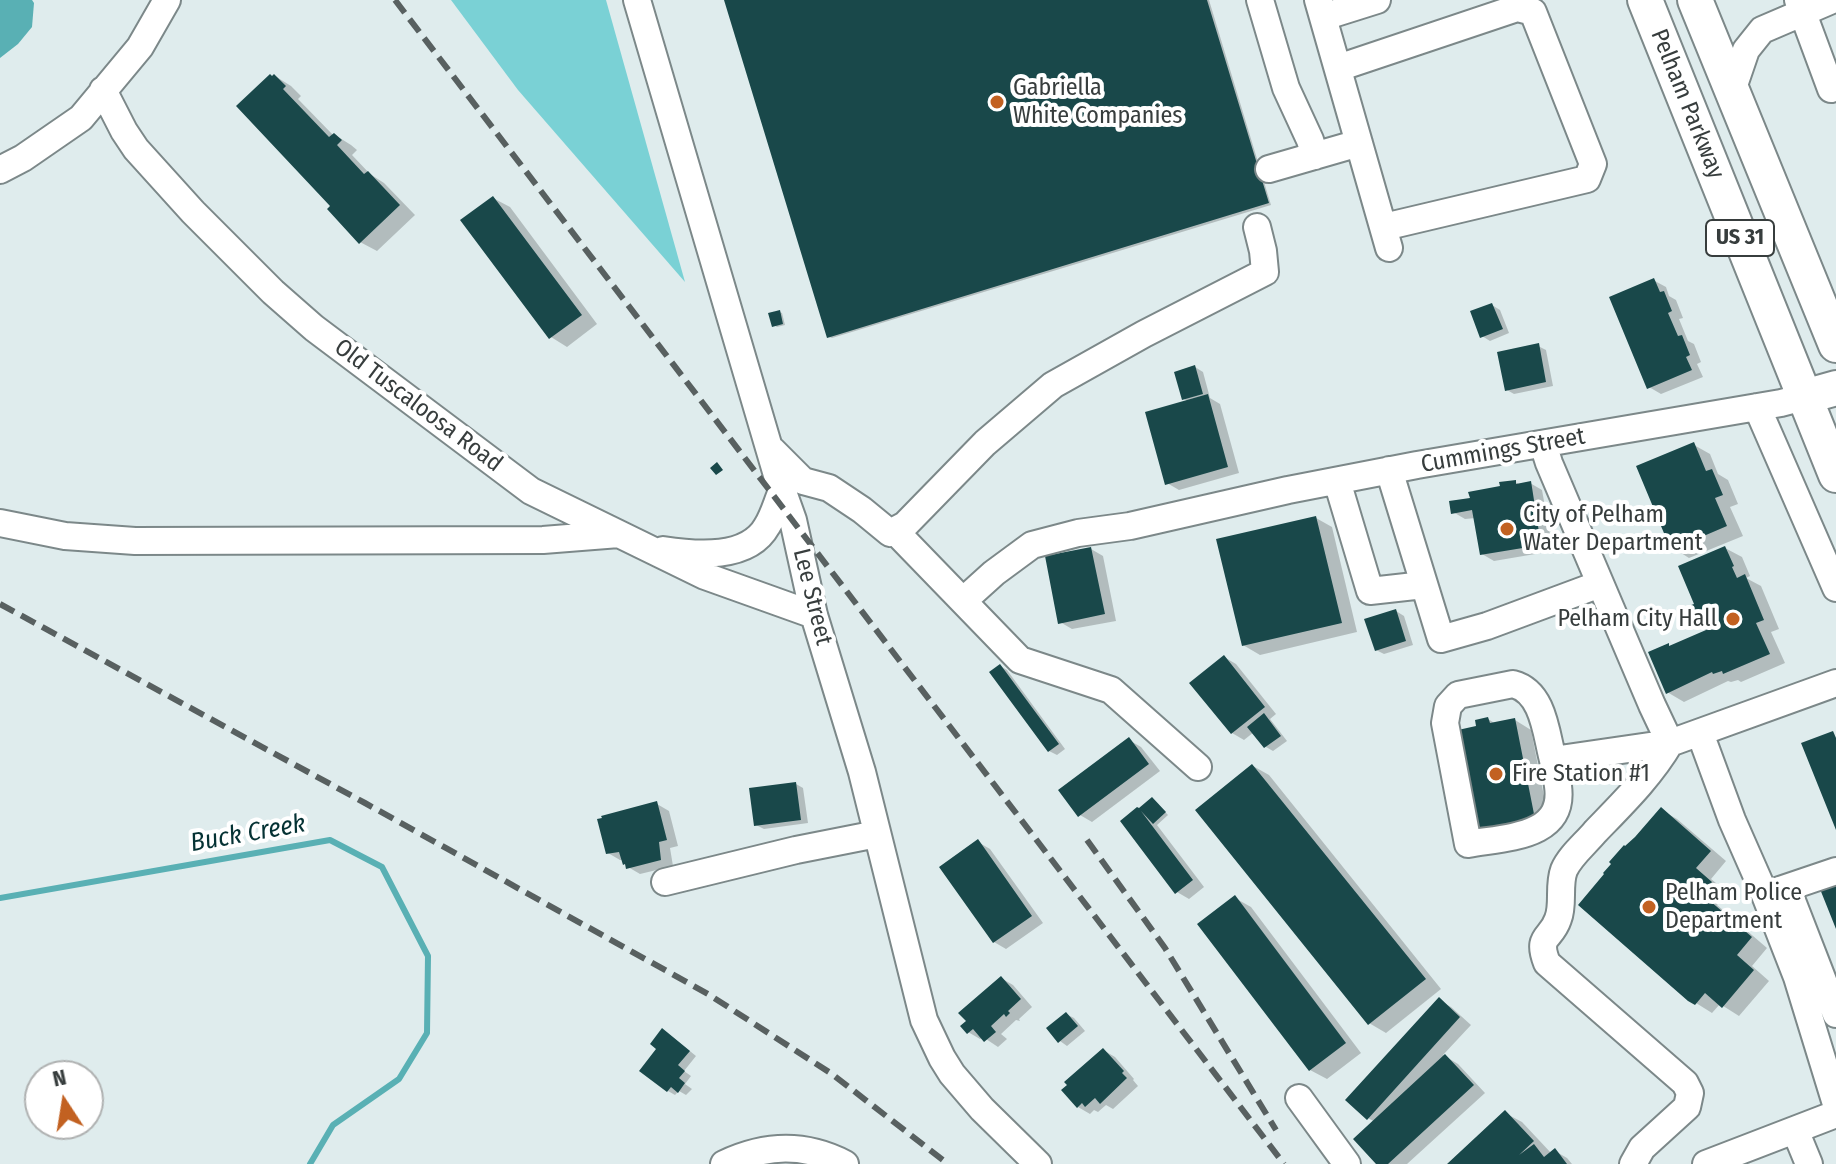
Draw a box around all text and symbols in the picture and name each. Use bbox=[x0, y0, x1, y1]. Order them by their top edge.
street label: Pelham Parkway bbox=[1644, 25, 1730, 183]
place label: Gabriella White Companies bbox=[1013, 74, 1183, 130]
marker: Gabriella White Companies bbox=[988, 93, 1006, 111]
road number: US 31 bbox=[1706, 220, 1774, 256]
street label: Old Tuscaloosa Road bbox=[328, 333, 508, 479]
street label: Cummings Street bbox=[1419, 422, 1587, 480]
place label: City of Pelham Water Department bbox=[1523, 501, 1703, 557]
marker: City of Pelham Water Department bbox=[1498, 520, 1516, 538]
street label: Lee Street bbox=[786, 546, 838, 648]
place label: Pelham City Hall bbox=[1557, 605, 1717, 633]
marker: Pelham City Hall bbox=[1724, 610, 1742, 628]
place label: Fire Station #1 bbox=[1512, 760, 1650, 788]
marker: Fire Station #1 bbox=[1487, 765, 1505, 783]
water label: Buck Creek bbox=[188, 809, 308, 859]
place label: Pelham Police Department bbox=[1665, 879, 1802, 935]
marker: Pelham Police Department bbox=[1640, 898, 1658, 916]
north arrow bbox=[24, 1060, 104, 1140]
text: N bbox=[50, 1063, 69, 1093]

